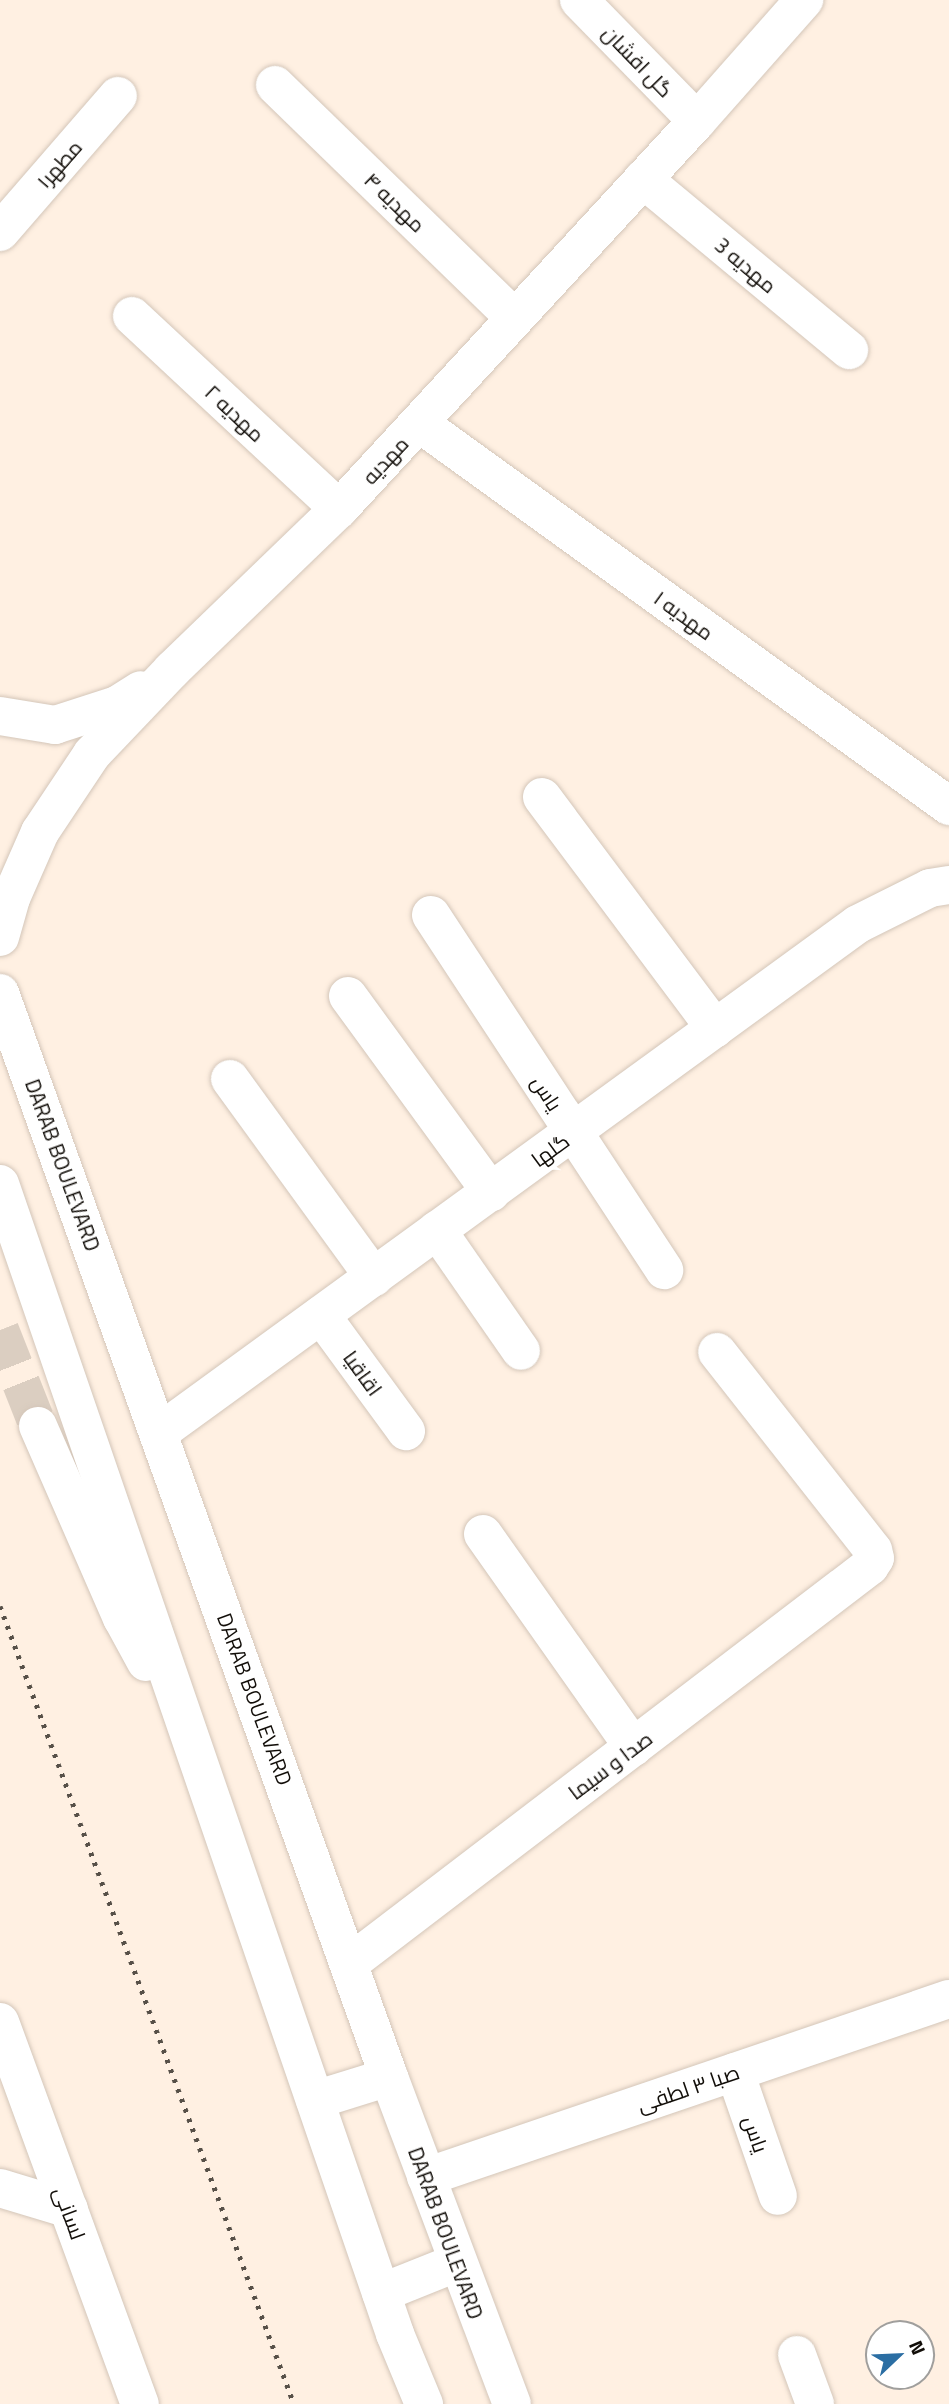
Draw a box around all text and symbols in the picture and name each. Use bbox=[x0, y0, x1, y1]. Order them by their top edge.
street label: گل افشان bbox=[598, 20, 678, 102]
street label: مطهر۱ bbox=[31, 135, 87, 193]
street label: مهدیه ۴ bbox=[359, 167, 431, 237]
street label: مهدیه 3 bbox=[710, 232, 782, 298]
street label: مهدیه ۲ bbox=[200, 379, 270, 447]
street label: مهدیه bbox=[357, 431, 413, 489]
street label: مهدیه ۱ bbox=[649, 585, 719, 645]
street label: یاس bbox=[526, 1071, 568, 1115]
street label: DARAB BOULEVARD bbox=[20, 1076, 106, 1254]
street label: گلها bbox=[526, 1128, 574, 1172]
street label: اقاقیا bbox=[338, 1345, 388, 1401]
street label: DARAB BOULEVARD bbox=[212, 1610, 298, 1788]
street label: صدا و سیما bbox=[563, 1725, 657, 1805]
street label: صبا ۳ لطفی bbox=[634, 2059, 742, 2117]
street label: یاس bbox=[738, 2112, 774, 2156]
street label: DARAB BOULEVARD bbox=[403, 2144, 489, 2322]
street label: لسانی bbox=[49, 2183, 91, 2243]
north arrow bbox=[865, 2320, 935, 2390]
text: N bbox=[902, 2336, 934, 2359]

